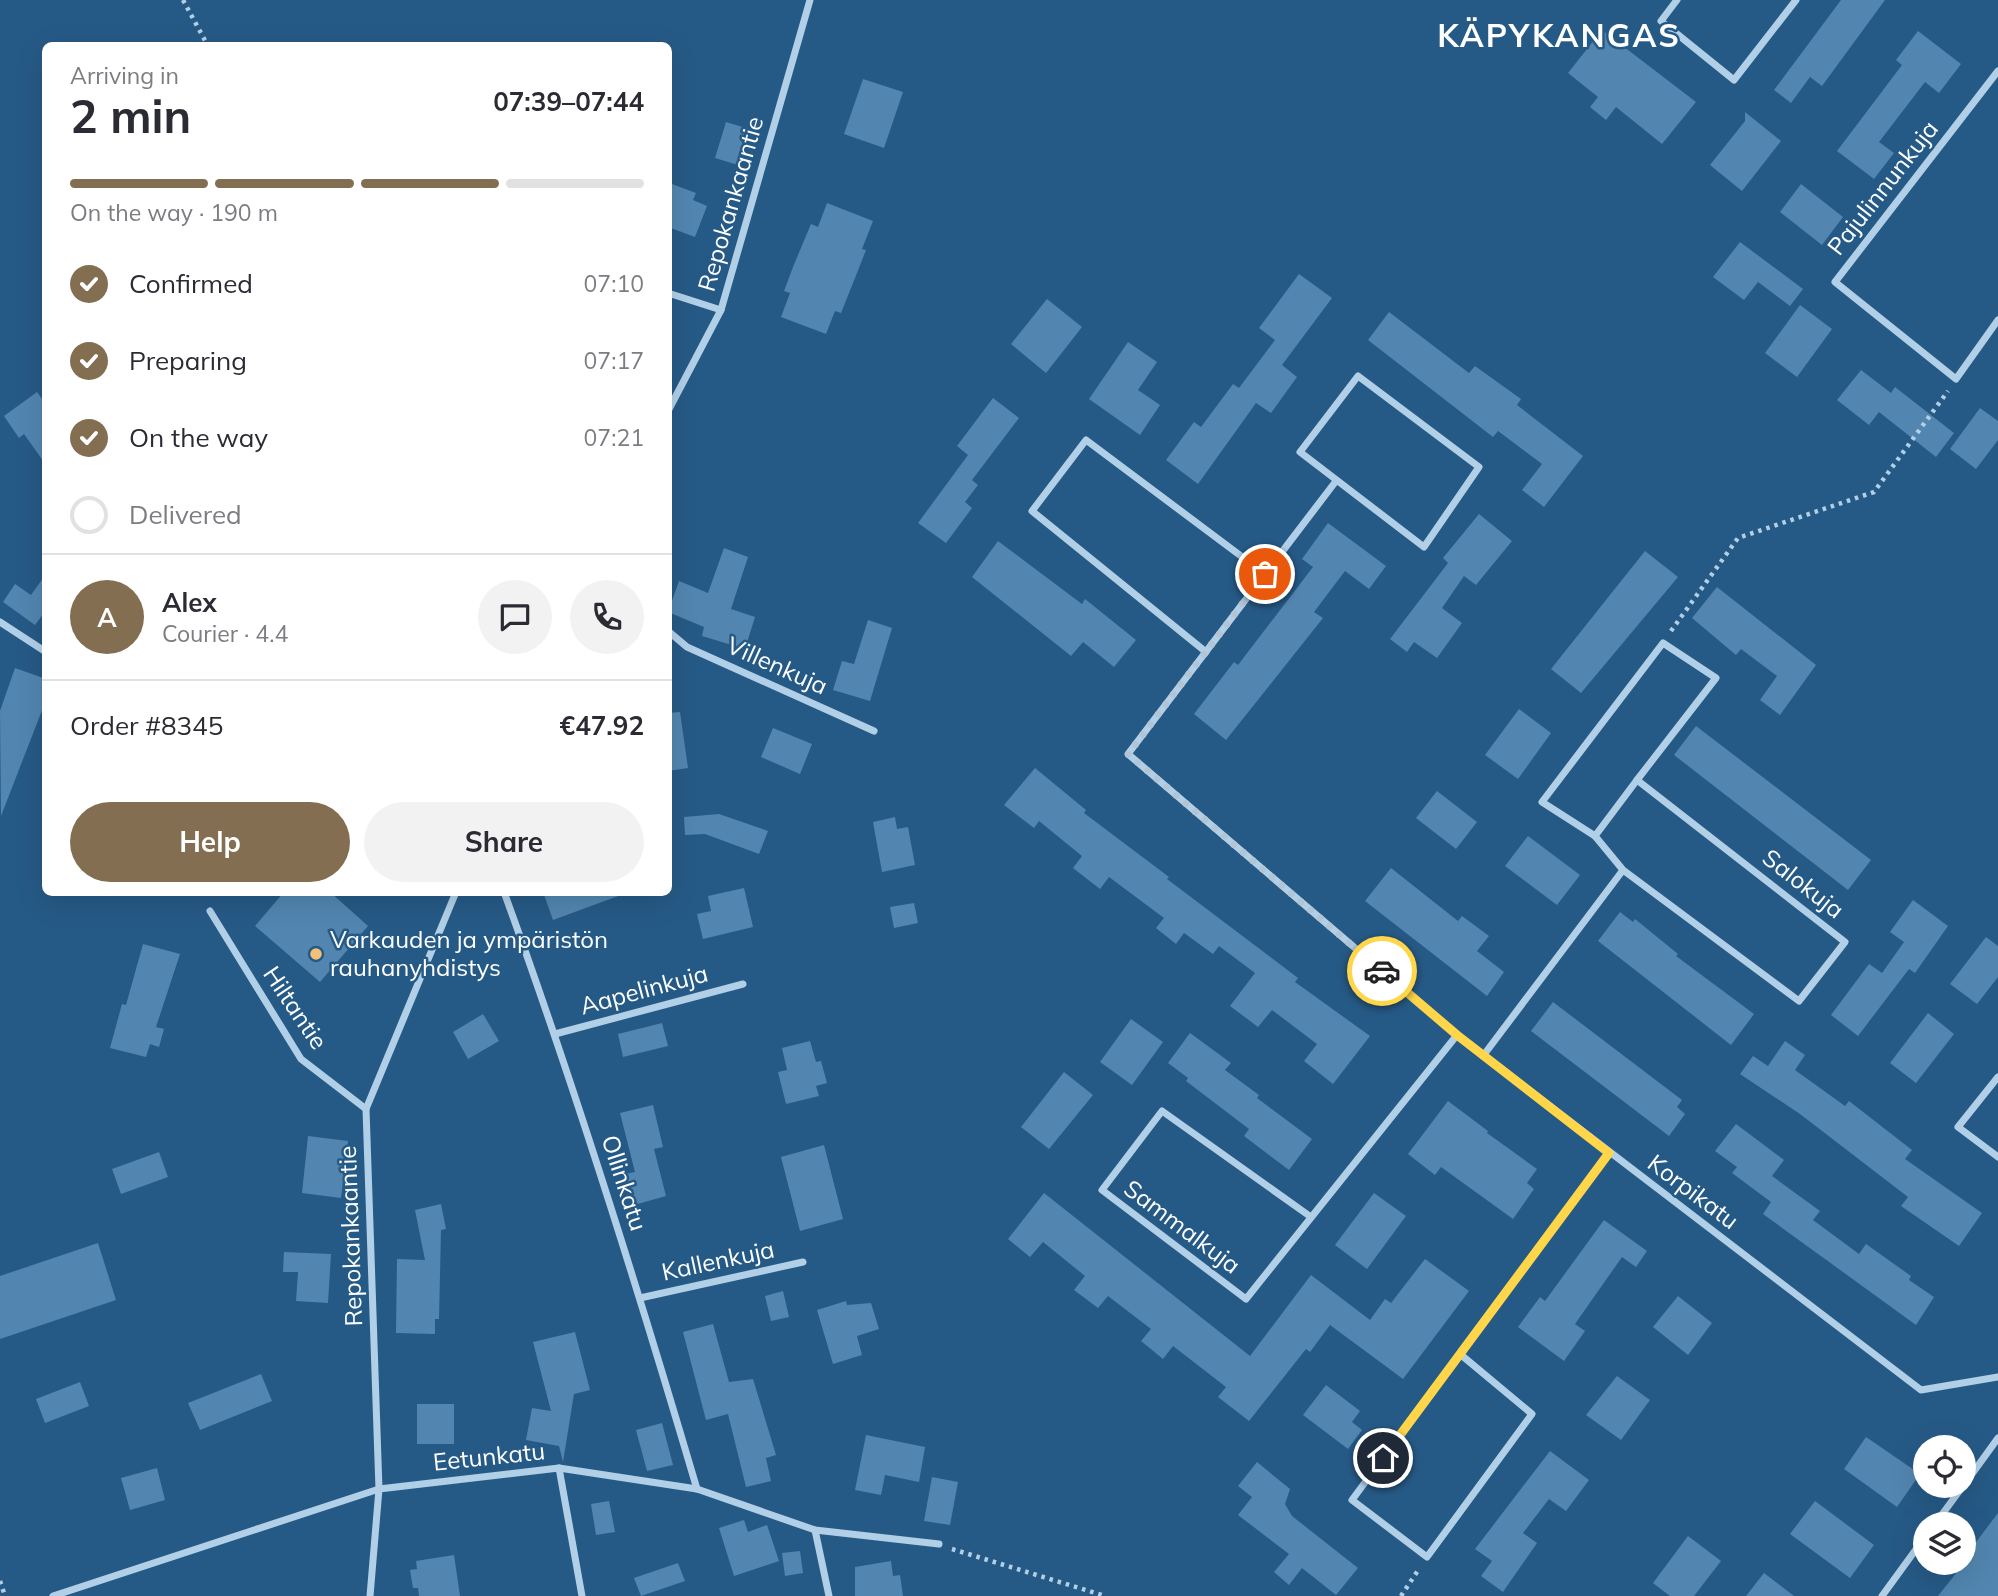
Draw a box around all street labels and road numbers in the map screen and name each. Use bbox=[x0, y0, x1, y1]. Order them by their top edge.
street label: Repokankaantie bbox=[691, 113, 769, 295]
street label: Pajulinnunkuja bbox=[1820, 114, 1944, 261]
street label: Villenkuja bbox=[722, 630, 833, 701]
street label: Salokuja bbox=[1757, 842, 1850, 924]
street label: Aapelinkuja bbox=[576, 958, 711, 1021]
street label: Hiltantie bbox=[257, 960, 335, 1055]
street label: Ollinkatu bbox=[595, 1131, 654, 1234]
street label: Repokankaantie bbox=[332, 1145, 368, 1327]
street label: Korpikatu bbox=[1642, 1147, 1745, 1235]
street label: Sammalkuja bbox=[1118, 1173, 1247, 1280]
street label: Kallenkuja bbox=[659, 1233, 777, 1287]
street label: Eetunkatu bbox=[432, 1435, 546, 1477]

